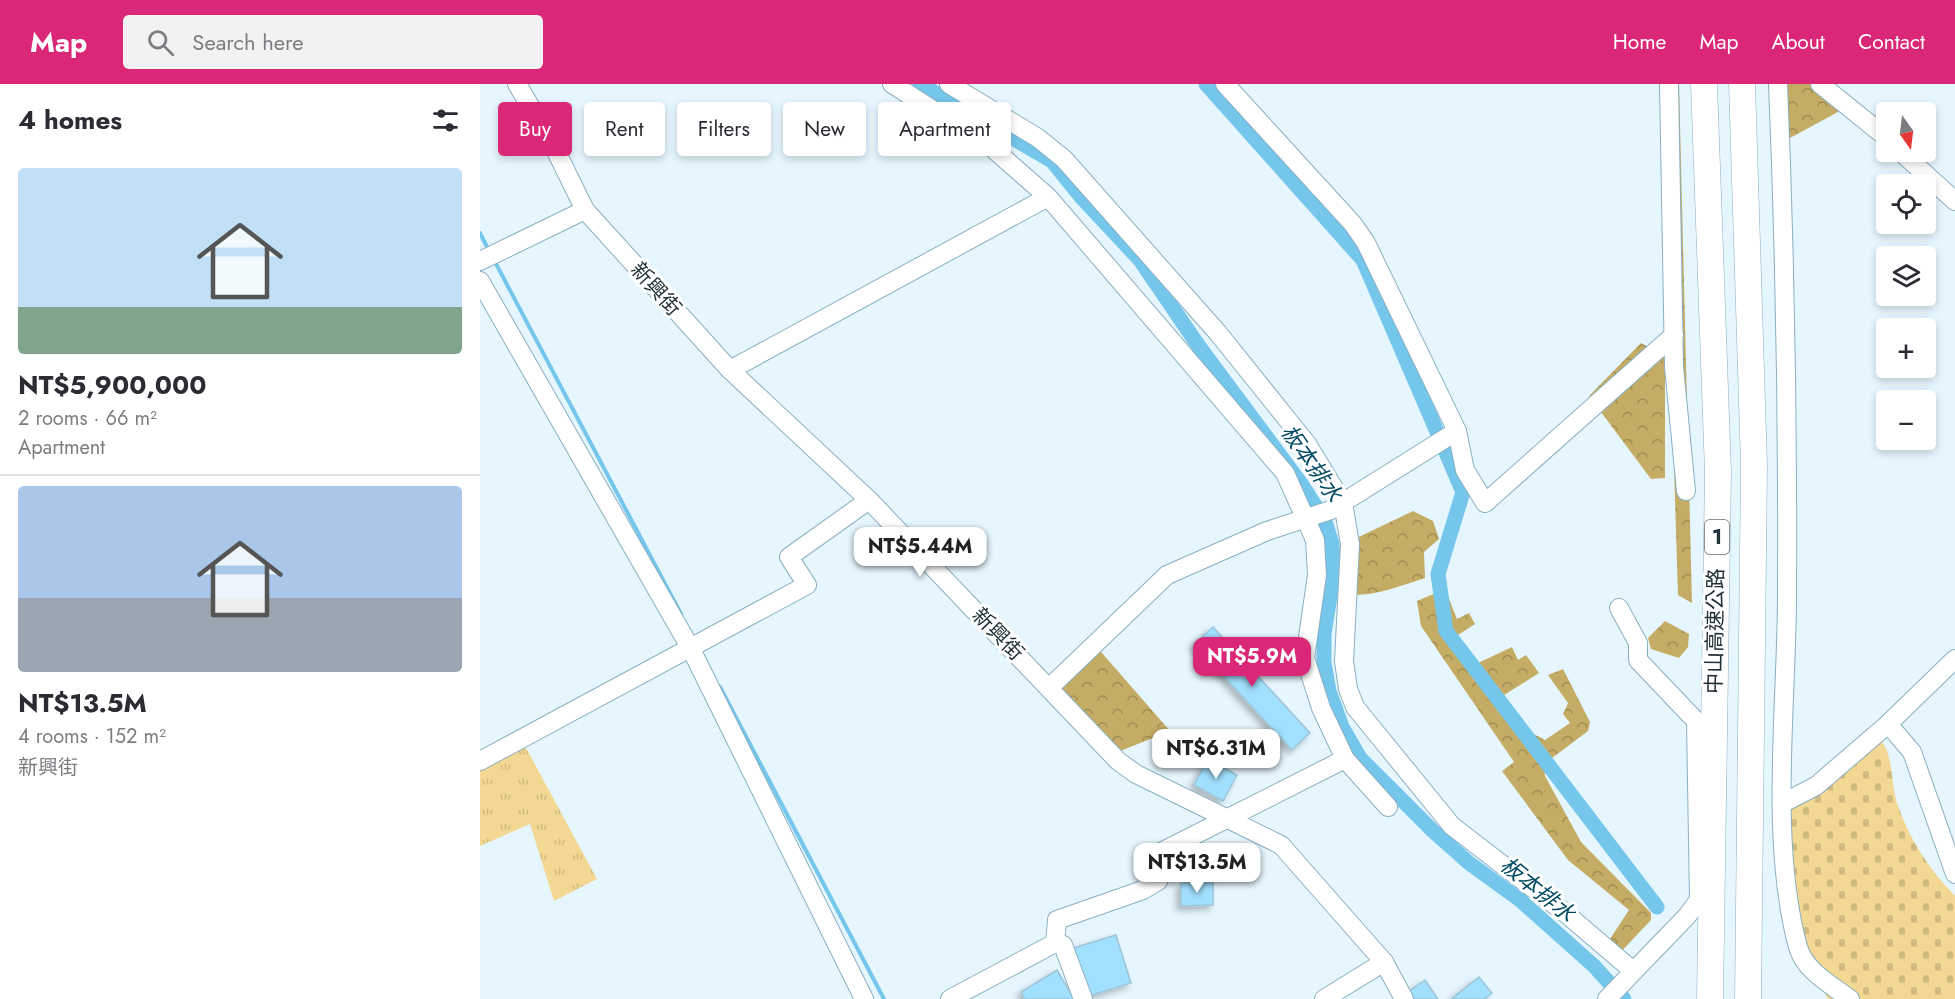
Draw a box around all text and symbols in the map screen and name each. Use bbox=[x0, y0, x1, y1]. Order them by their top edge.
search box bbox=[123, 15, 543, 69]
text: Map bbox=[30, 22, 87, 63]
icon: search bbox=[144, 26, 177, 59]
text: Search here bbox=[192, 26, 304, 58]
text: Home bbox=[1613, 27, 1666, 57]
text: Map bbox=[1699, 27, 1739, 57]
text: About bbox=[1772, 27, 1825, 57]
text: Contact bbox=[1858, 27, 1925, 57]
text: 4 homes bbox=[18, 101, 122, 139]
chip: Buy bbox=[498, 102, 572, 156]
chip: Rent bbox=[584, 102, 665, 156]
chip: Filters bbox=[677, 102, 771, 156]
chip: New bbox=[783, 102, 866, 156]
chip: Apartment bbox=[878, 102, 1011, 156]
north arrow bbox=[1876, 102, 1936, 162]
map controls bbox=[1876, 102, 1936, 450]
icon: filters bbox=[429, 104, 462, 137]
button: locate bbox=[1876, 174, 1936, 234]
icon: home bbox=[186, 207, 294, 315]
button: layers bbox=[1876, 246, 1936, 306]
street label: 新興街 bbox=[624, 256, 688, 322]
button: + bbox=[1876, 318, 1936, 378]
text: NT$5,900,000 bbox=[18, 366, 206, 404]
button: − bbox=[1876, 390, 1936, 450]
text: 2 rooms · 66 m² bbox=[18, 404, 157, 433]
water label: 板本排水 bbox=[1274, 418, 1351, 509]
text: Apartment bbox=[18, 433, 105, 462]
road number: 1 bbox=[1705, 520, 1729, 554]
icon: home bbox=[186, 525, 294, 633]
pin: NT$5.44M bbox=[858, 527, 982, 578]
text: NT$5.44M bbox=[868, 532, 972, 561]
street label: 中山高速公路 bbox=[1699, 568, 1731, 694]
street label: 新興街 bbox=[965, 601, 1031, 667]
pin: NT$5.9M bbox=[1197, 637, 1307, 688]
text: NT$5.9M bbox=[1207, 642, 1297, 671]
text: NT$13.5M bbox=[18, 684, 147, 722]
text: 4 rooms · 152 m² bbox=[18, 722, 166, 751]
pin: NT$6.31M bbox=[1154, 729, 1278, 780]
text: NT$6.31M bbox=[1166, 734, 1266, 763]
text: 新興街 bbox=[18, 753, 78, 782]
pin: NT$13.5M bbox=[1135, 843, 1259, 894]
text: NT$13.5M bbox=[1148, 848, 1247, 877]
water label: 板本排水 bbox=[1494, 849, 1583, 930]

